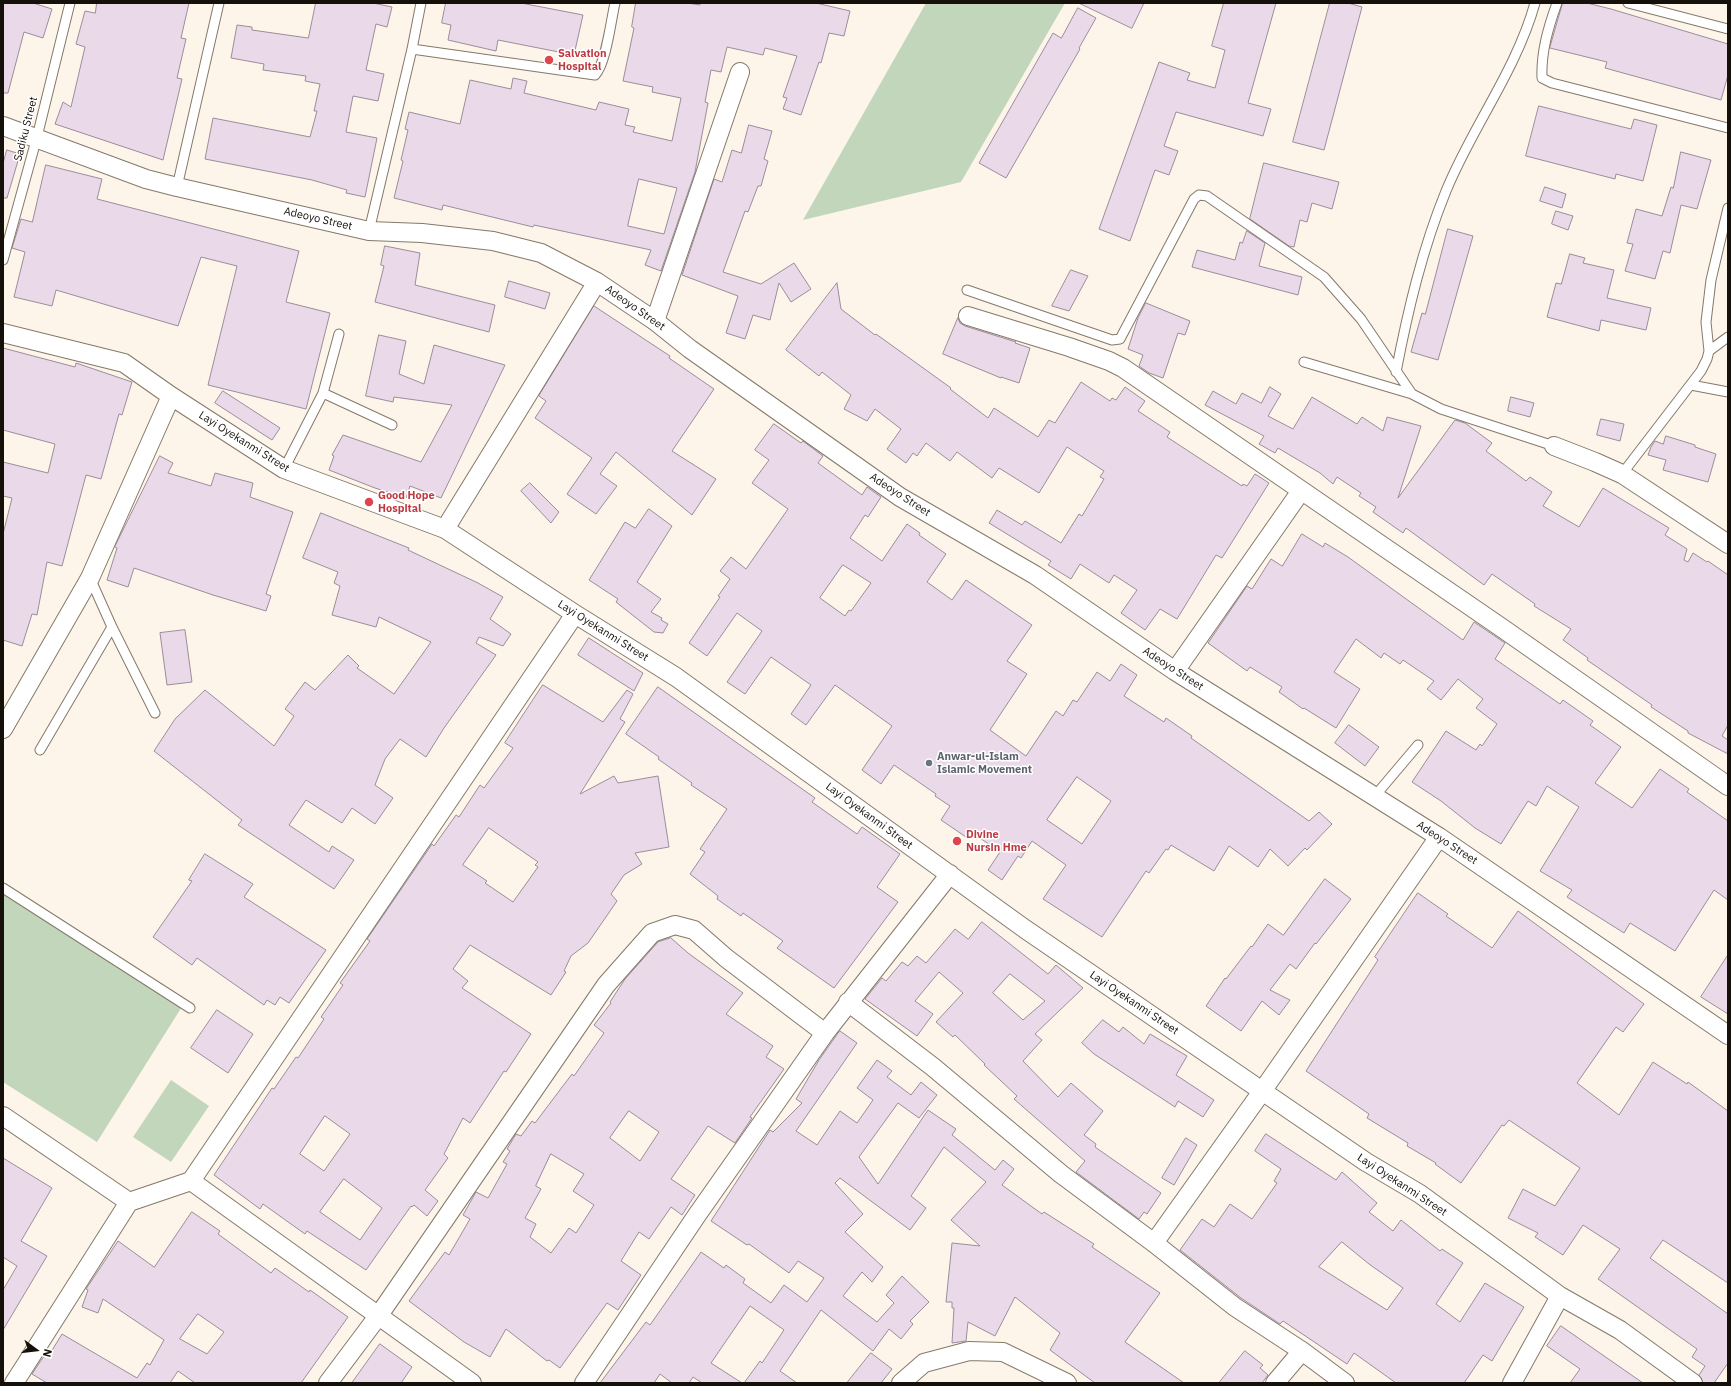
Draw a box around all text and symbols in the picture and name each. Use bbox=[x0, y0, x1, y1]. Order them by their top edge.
place label: Salvation Hospital bbox=[558, 47, 607, 73]
marker: Salvation Hospital bbox=[543, 54, 555, 66]
street label: Sadiku Street bbox=[12, 95, 40, 163]
street label: Adeoyo Street bbox=[282, 205, 354, 233]
street label: Adeoyo Street bbox=[603, 283, 667, 333]
street label: Layi Oyekanmi Street bbox=[196, 409, 292, 475]
street label: Adeoyo Street bbox=[867, 470, 933, 520]
place label: Good Hope Hospital bbox=[378, 489, 435, 515]
marker: Good Hope Hospital bbox=[363, 496, 375, 508]
street label: Layi Oyekanmi Street bbox=[555, 598, 651, 664]
street label: Adeoyo Street bbox=[1140, 644, 1206, 694]
place label: Anwar-ul-Islam Islamic Movement bbox=[937, 750, 1032, 776]
marker: Anwar-ul-Islam Islamic Movement bbox=[924, 758, 934, 768]
street label: Layi Oyekanmi Street bbox=[823, 780, 915, 852]
street label: Adeoyo Street bbox=[1414, 818, 1480, 868]
place label: Divine Nursin Hme bbox=[966, 828, 1027, 854]
marker: Divine Nursin Hme bbox=[951, 835, 963, 847]
street label: Layi Oyekanmi Street bbox=[1087, 968, 1181, 1038]
street label: Layi Oyekanmi Street bbox=[1355, 1151, 1449, 1219]
north arrow bbox=[16, 1330, 56, 1370]
text: N bbox=[40, 1347, 55, 1359]

